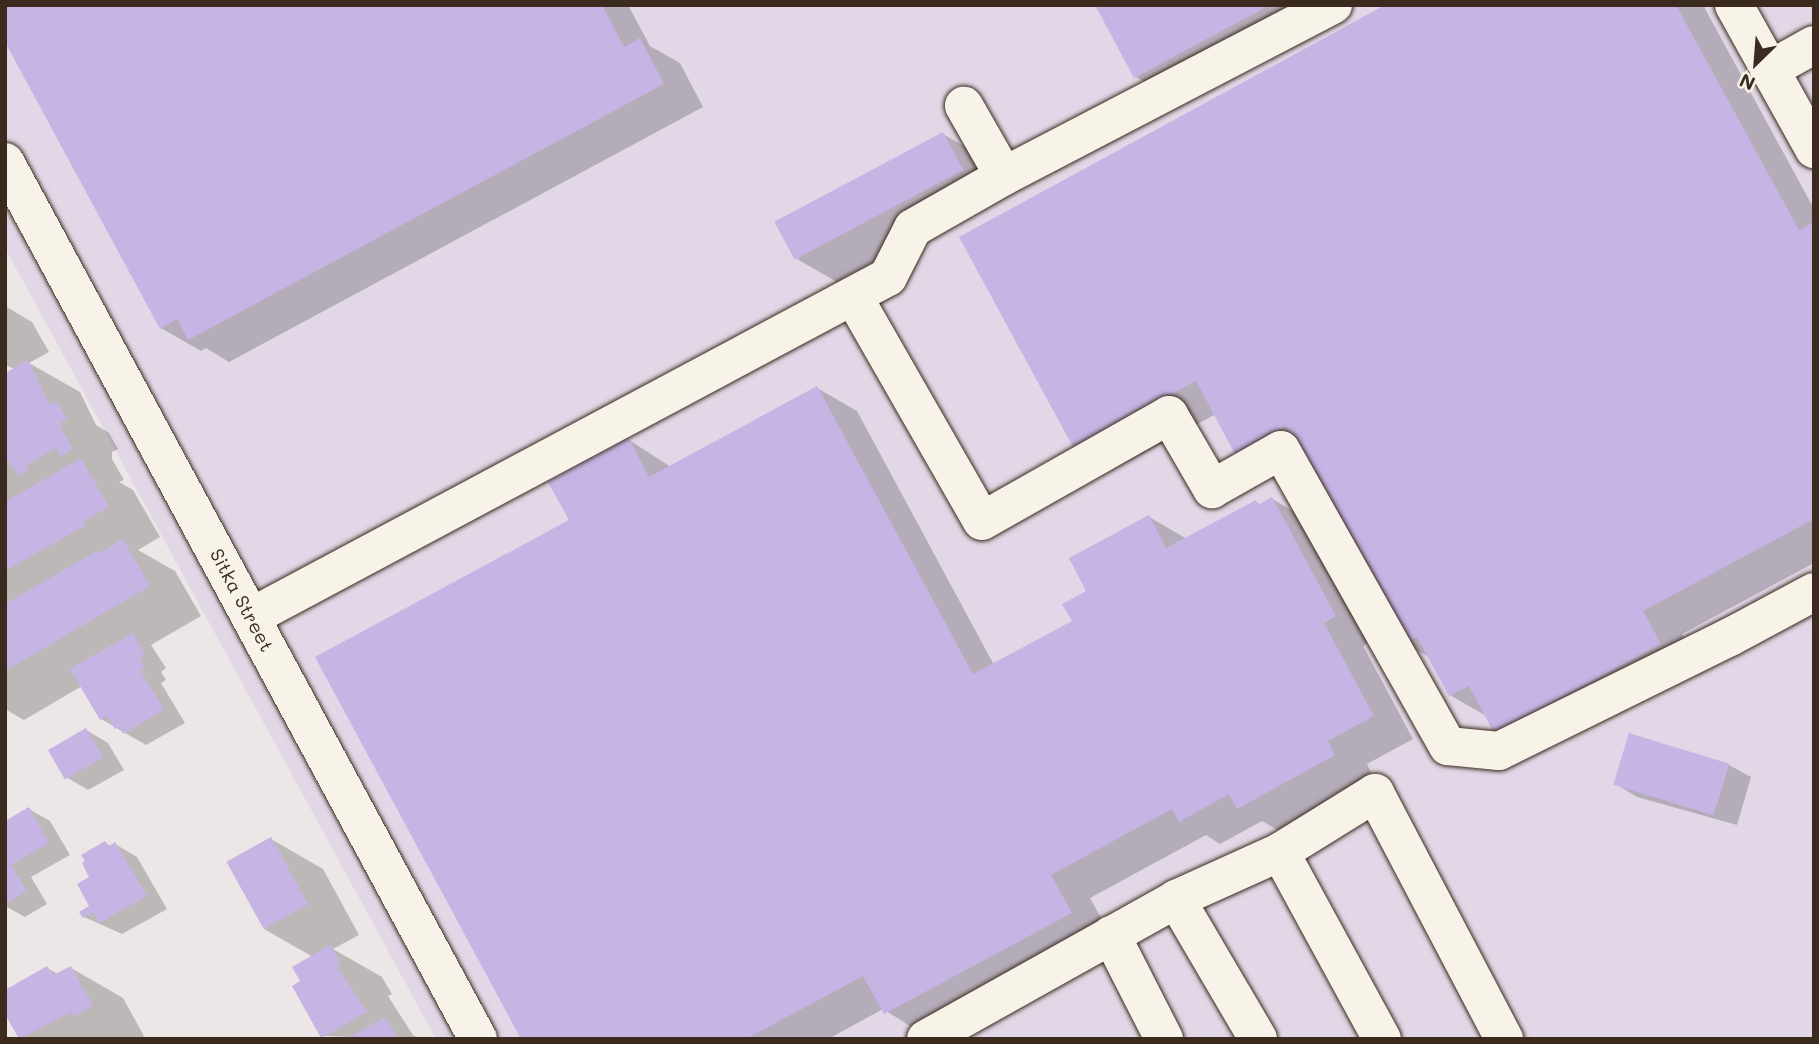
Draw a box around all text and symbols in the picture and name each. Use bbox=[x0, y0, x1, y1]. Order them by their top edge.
north arrow bbox=[1721, 28, 1791, 98]
text: N bbox=[1735, 68, 1759, 97]
street label: Sitka Street bbox=[205, 545, 279, 655]

